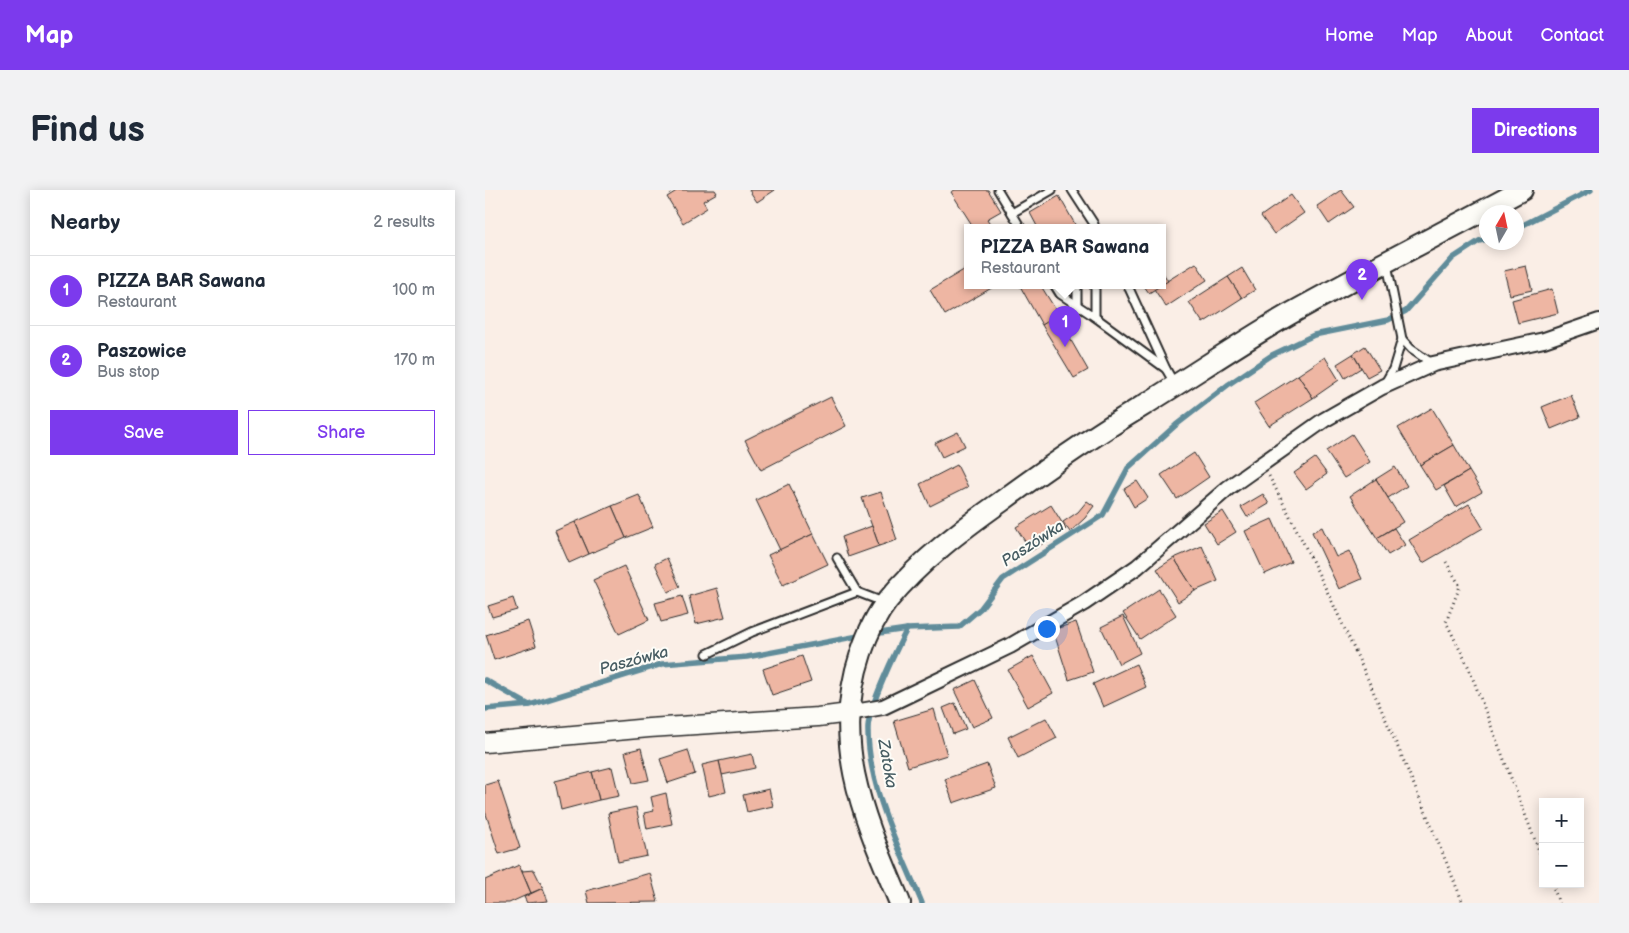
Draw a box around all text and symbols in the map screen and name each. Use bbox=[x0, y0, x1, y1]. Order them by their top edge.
text: Map bbox=[25, 21, 73, 50]
text: Home bbox=[1325, 25, 1374, 46]
text: Map bbox=[1402, 25, 1438, 46]
text: About bbox=[1466, 25, 1513, 46]
text: Contact bbox=[1541, 25, 1604, 46]
button: Directions bbox=[1472, 108, 1599, 153]
text: Find us bbox=[30, 109, 145, 152]
north arrow bbox=[1479, 205, 1524, 250]
text: Nearby bbox=[50, 210, 120, 235]
text: 2 results bbox=[373, 213, 435, 232]
popup bbox=[964, 224, 1166, 289]
text: PIZZA BAR Sawana bbox=[981, 236, 1149, 259]
text: Restaurant bbox=[981, 259, 1060, 278]
pin: 2 bbox=[1346, 259, 1378, 300]
text: PIZZA BAR Sawana bbox=[97, 270, 266, 293]
text: 1 bbox=[63, 281, 69, 300]
text: 100 m bbox=[392, 281, 435, 300]
text: Restaurant bbox=[97, 293, 177, 312]
pin: 1 bbox=[1049, 306, 1081, 347]
text: Paszowice bbox=[97, 340, 186, 363]
text: 2 bbox=[61, 351, 71, 370]
text: 170 m bbox=[394, 351, 435, 370]
text: Bus stop bbox=[97, 363, 160, 382]
button: Save bbox=[50, 410, 238, 455]
button: Share bbox=[248, 410, 435, 455]
water label: Paszówka bbox=[998, 517, 1068, 571]
your location bbox=[1034, 616, 1060, 642]
water label: Paszówka bbox=[597, 643, 671, 679]
water label: Zatoka bbox=[873, 737, 901, 790]
map controls bbox=[1539, 798, 1584, 888]
button: + bbox=[1539, 798, 1584, 843]
button: − bbox=[1539, 843, 1584, 888]

